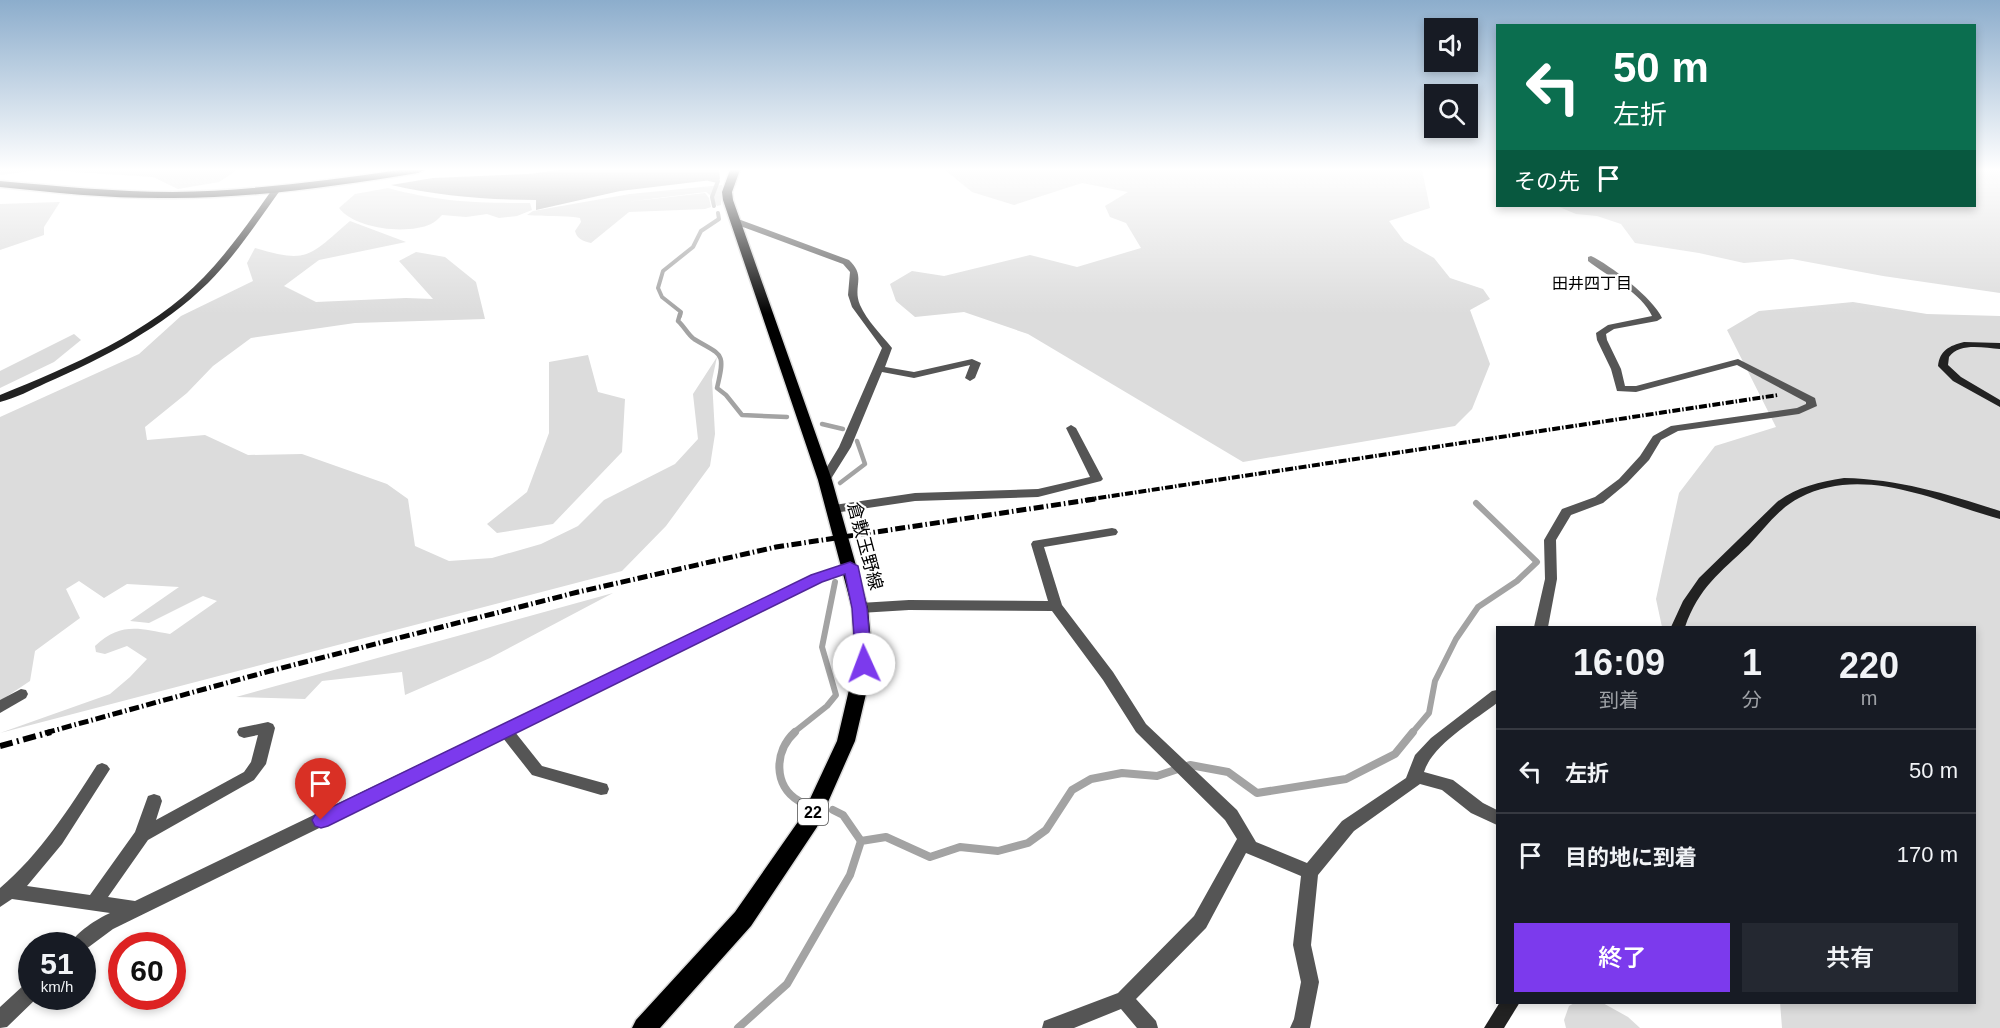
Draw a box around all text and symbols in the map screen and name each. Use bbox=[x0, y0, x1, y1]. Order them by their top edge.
map controls bbox=[1424, 18, 1478, 138]
button: sound bbox=[1424, 18, 1478, 72]
text: 50 m bbox=[1613, 44, 1709, 91]
icon: left bbox=[1514, 48, 1592, 126]
button: search bbox=[1424, 84, 1478, 138]
text: 左折 bbox=[1613, 100, 1667, 130]
icon: arrive bbox=[1592, 162, 1625, 195]
text: その先 bbox=[1514, 169, 1580, 194]
district label: 田井四丁目 bbox=[1552, 275, 1632, 292]
street label: 倉敷玉野線 bbox=[844, 500, 886, 592]
position arrow bbox=[832, 632, 896, 696]
text: 16:09 bbox=[1573, 642, 1665, 683]
text: 1 bbox=[1742, 642, 1762, 683]
text: 220 bbox=[1839, 645, 1899, 686]
text: m bbox=[1861, 687, 1877, 709]
text: 到着 bbox=[1599, 689, 1639, 711]
text: 分 bbox=[1742, 689, 1762, 711]
icon: left bbox=[1514, 755, 1547, 788]
pin bbox=[295, 758, 346, 820]
text: 50 m bbox=[1909, 758, 1958, 783]
text: 左折 bbox=[1565, 761, 1609, 786]
icon: arrive bbox=[304, 767, 337, 800]
road number: 22 bbox=[798, 799, 828, 825]
icon: arrive bbox=[1514, 839, 1547, 872]
text: 170 m bbox=[1897, 842, 1958, 867]
text: 目的地に到着 bbox=[1565, 845, 1697, 870]
button: 終了 bbox=[1514, 923, 1730, 992]
button: 共有 bbox=[1742, 923, 1958, 992]
speed limit sign: 60 bbox=[108, 932, 186, 1010]
text: 51 bbox=[40, 947, 74, 980]
text: km/h bbox=[41, 978, 73, 995]

